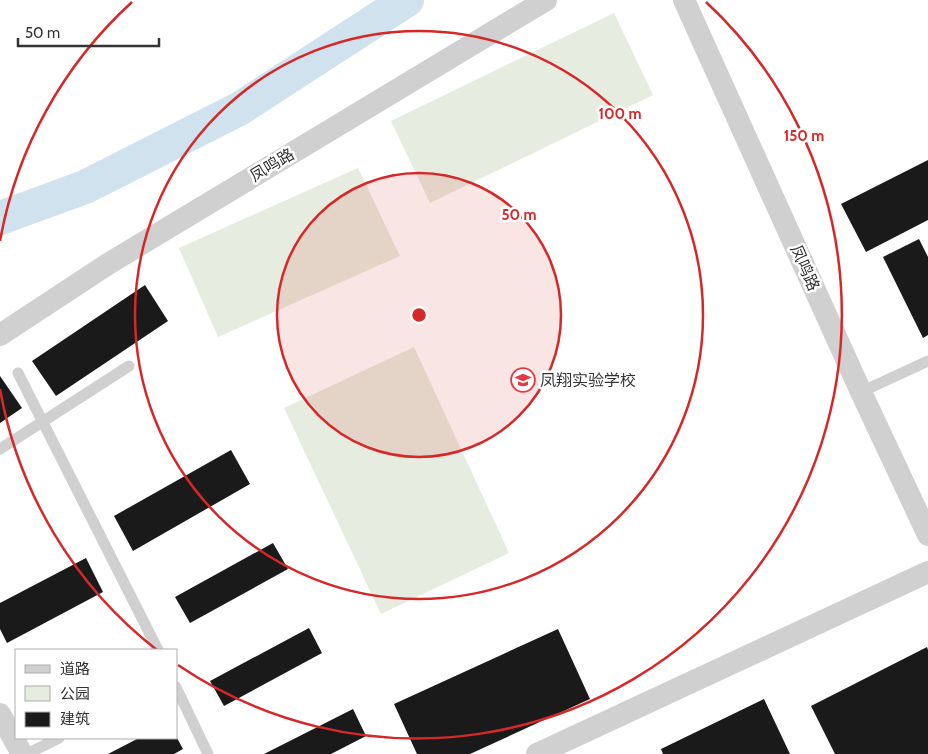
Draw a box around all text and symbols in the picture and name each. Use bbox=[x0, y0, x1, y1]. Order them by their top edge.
scale bar bbox=[18, 15, 159, 47]
text: 50 m bbox=[25, 24, 60, 42]
text: 100 m bbox=[598, 105, 642, 123]
text: 150 m bbox=[784, 127, 824, 145]
street label: 凤鸣路 bbox=[247, 144, 297, 186]
text: 50 m bbox=[501, 206, 537, 224]
street label: 凤鸣路 bbox=[787, 242, 823, 294]
centre of rings bbox=[410, 306, 428, 324]
school or university icon: 凤翔实验学校 bbox=[510, 367, 536, 393]
place label: 凤翔实验学校 bbox=[540, 371, 636, 390]
legend bbox=[15, 649, 178, 739]
text: 道路 bbox=[60, 660, 90, 678]
text: 公园 bbox=[60, 685, 90, 703]
text: 建筑 bbox=[60, 710, 90, 728]

